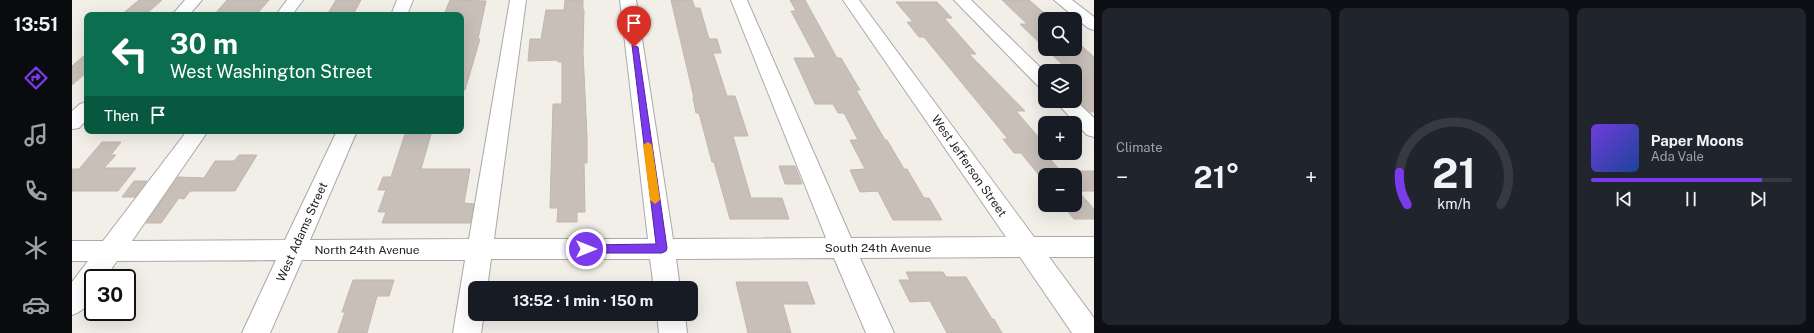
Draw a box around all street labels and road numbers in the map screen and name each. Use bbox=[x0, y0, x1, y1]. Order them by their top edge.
street label: West Jefferson Street bbox=[929, 113, 1010, 220]
street label: West Adams Street bbox=[274, 180, 330, 284]
street label: South 24th Avenue bbox=[825, 241, 932, 255]
street label: North 24th Avenue bbox=[314, 243, 420, 257]

